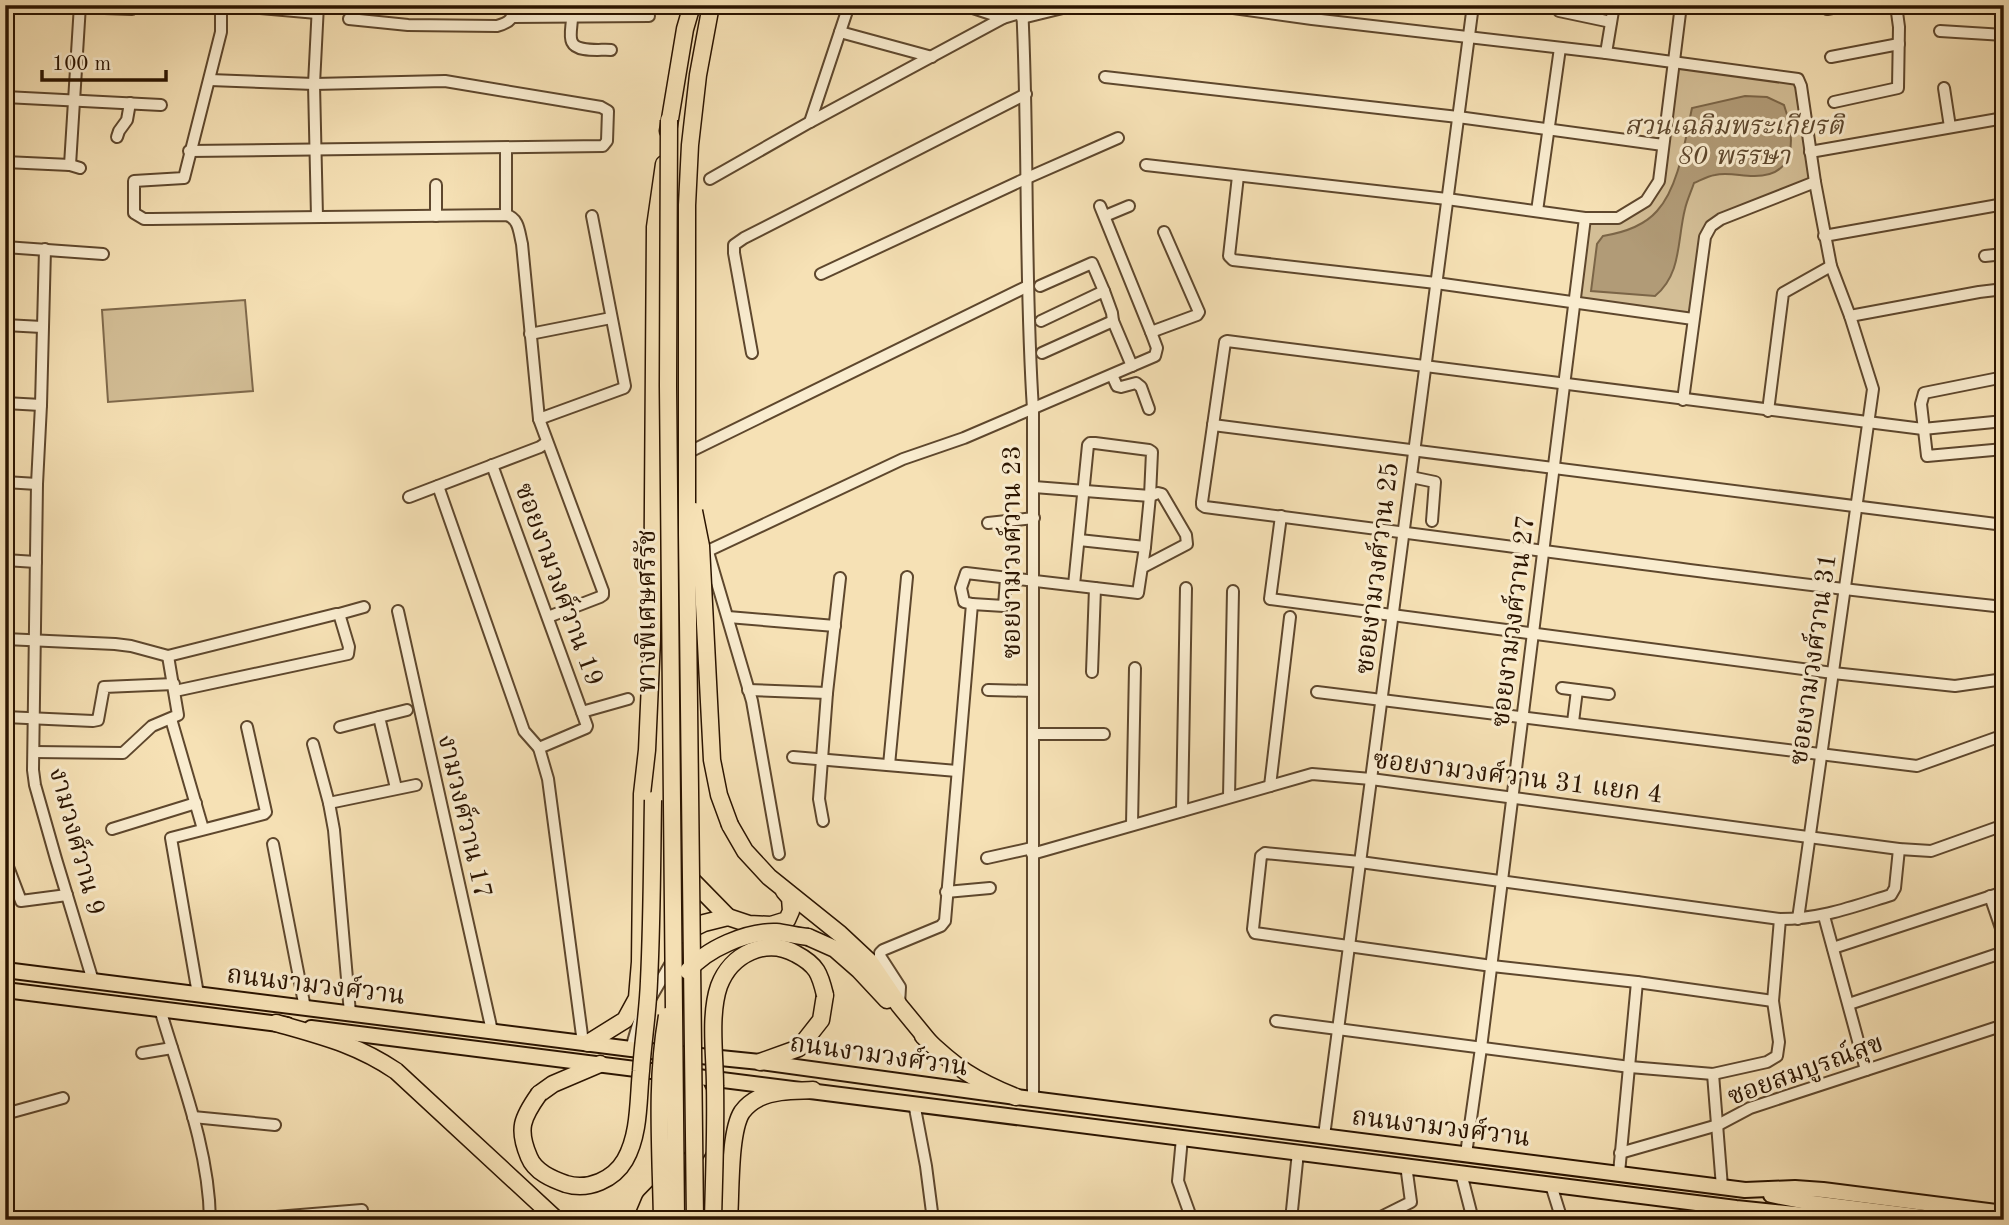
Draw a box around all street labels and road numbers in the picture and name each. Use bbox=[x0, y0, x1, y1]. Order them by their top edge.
street label: ซอยงามวงศ์วาน 23 bbox=[995, 445, 1026, 659]
street label: ซอยงามวงศ์วาน 25 bbox=[1347, 460, 1404, 676]
street label: ซอยงามวงศ์วาน 19 bbox=[509, 478, 612, 689]
street label: ซอยงามวงศ์วาน 27 bbox=[1483, 513, 1540, 729]
street label: ทางพิเศษศรีรัช bbox=[633, 529, 661, 693]
street label: ซอยงามวงศ์วาน 31 bbox=[1781, 551, 1842, 767]
street label: งามวงศ์วาน 17 bbox=[433, 731, 500, 901]
street label: ซอยงามวงศ์วาน 31 แยก 4 bbox=[1372, 742, 1665, 809]
street label: งามวงศ์วาน 9 bbox=[44, 763, 113, 918]
street label: ถนนงามวงศ์วาน bbox=[225, 957, 407, 1010]
street label: ถนนงามวงศ์วาน bbox=[788, 1026, 970, 1081]
street label: ซอยสมบูรณ์สุข bbox=[1723, 1026, 1888, 1114]
street label: ถนนงามวงศ์วาน bbox=[1350, 1099, 1532, 1152]

